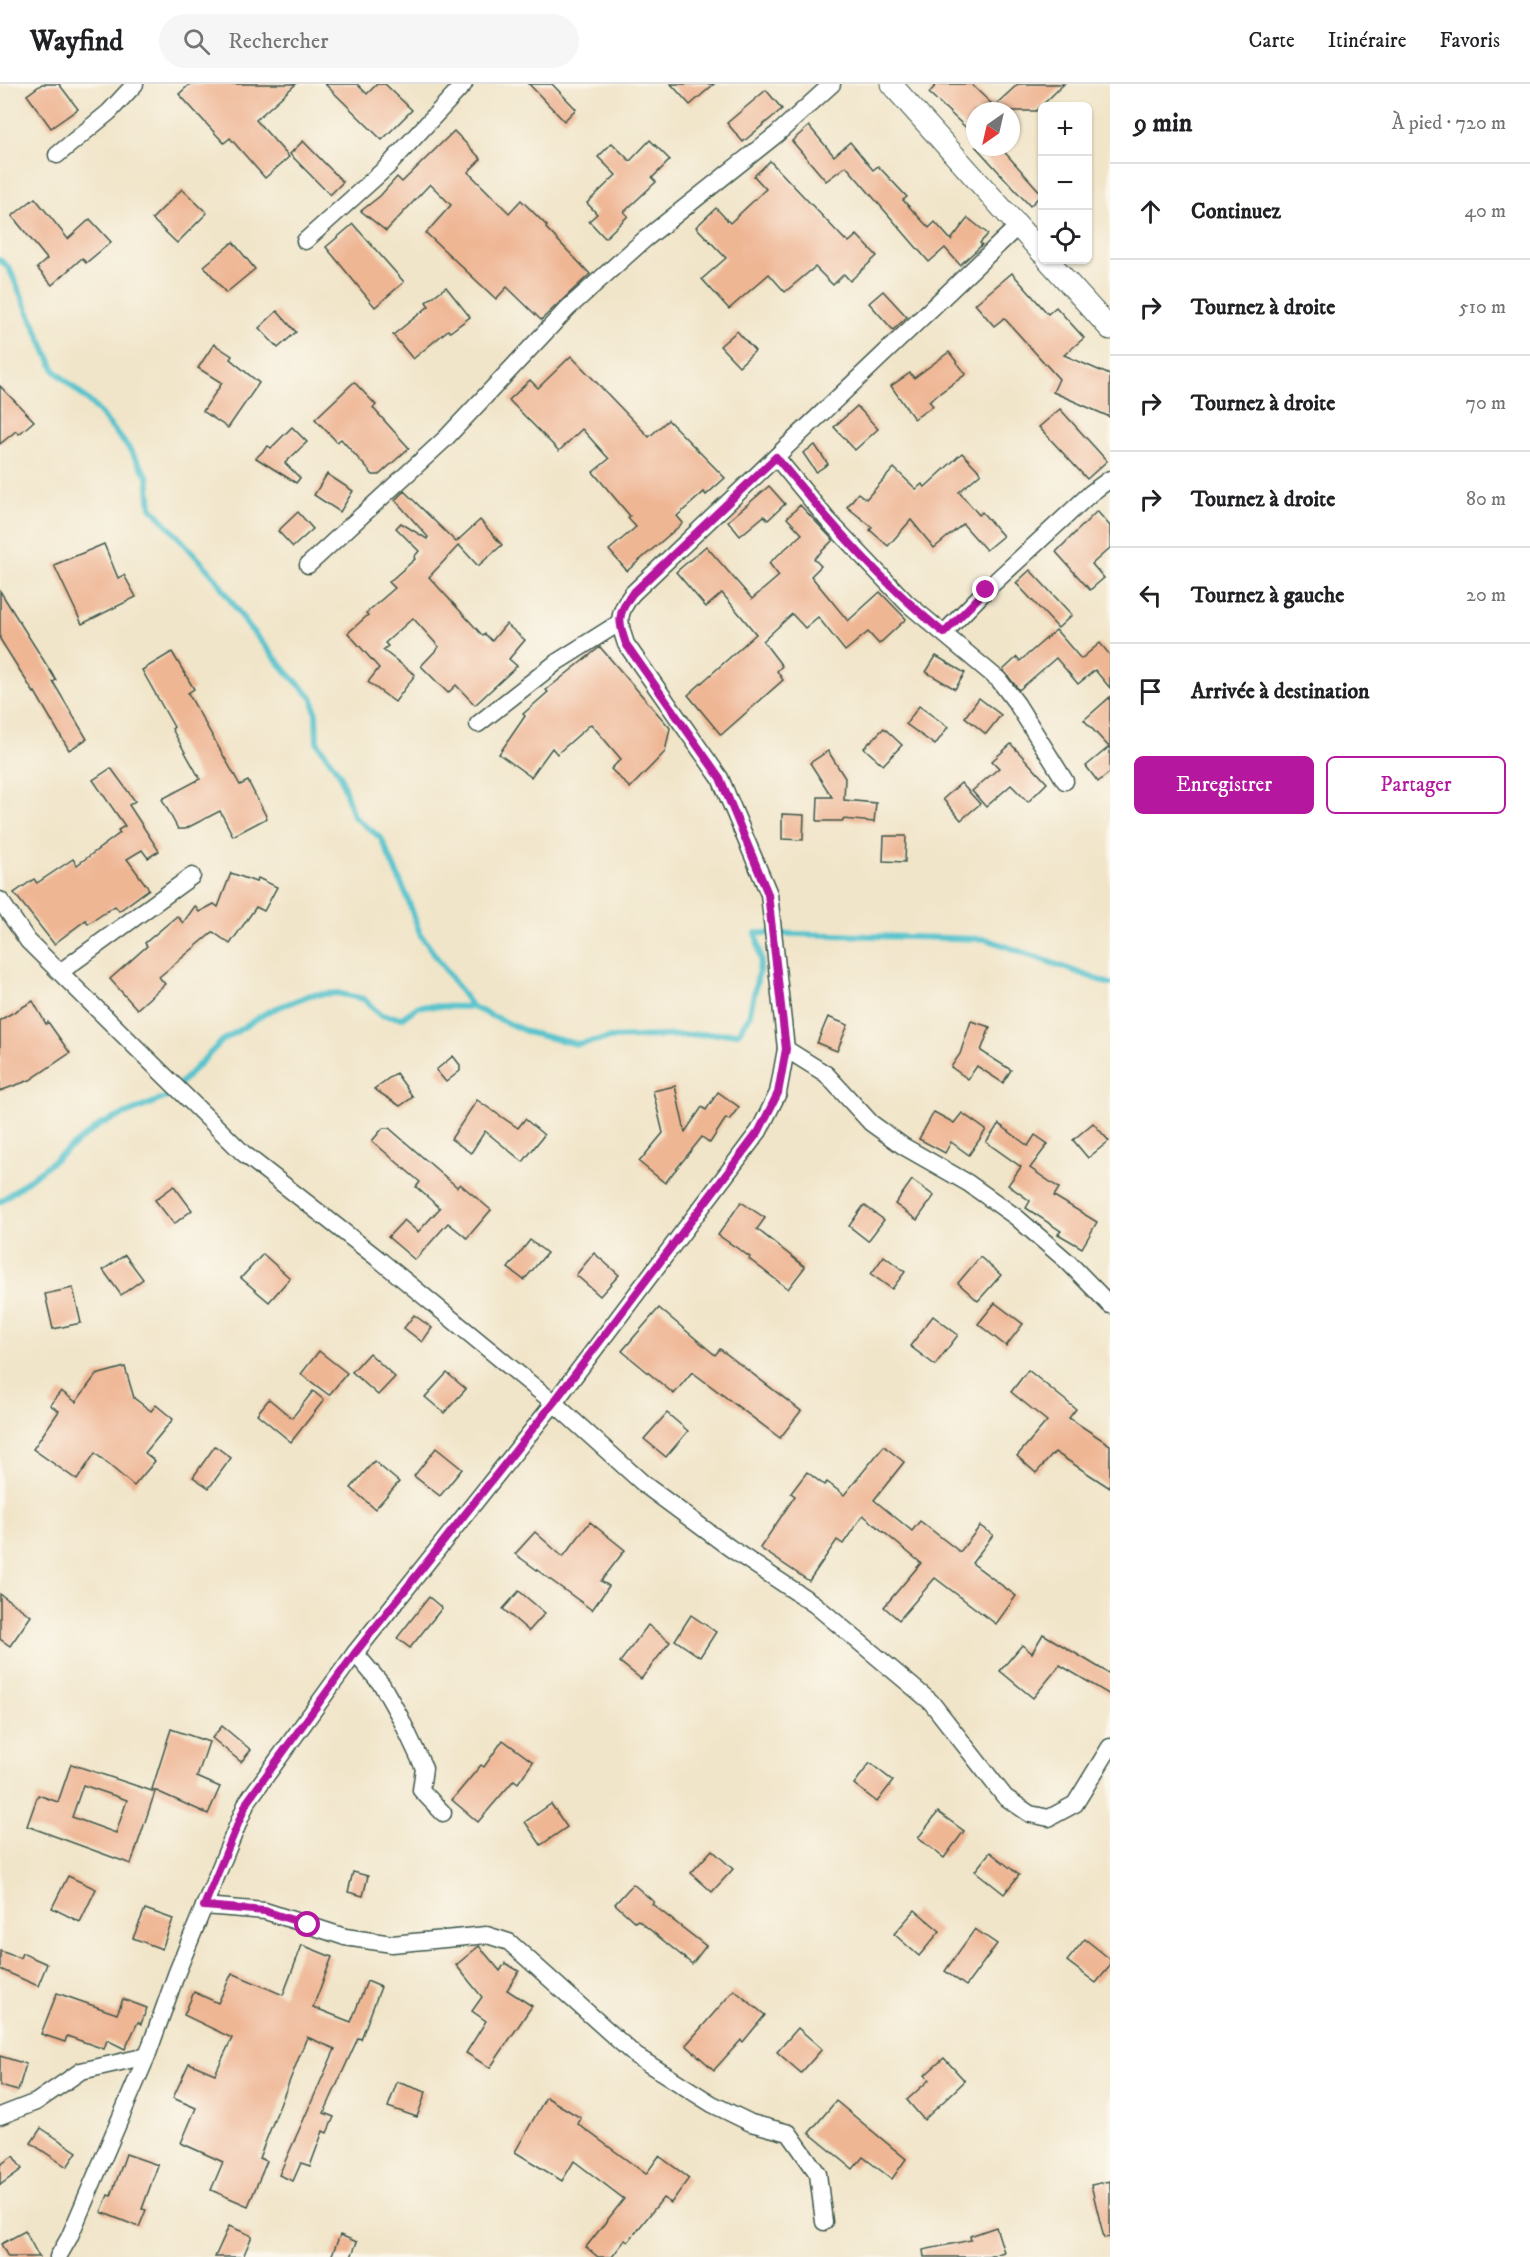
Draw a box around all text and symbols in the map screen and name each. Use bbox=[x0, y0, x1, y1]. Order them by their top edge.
search box bbox=[159, 14, 579, 68]
text: Wayfind bbox=[30, 24, 123, 59]
icon: search bbox=[180, 25, 213, 58]
text: Rechercher bbox=[228, 28, 328, 55]
text: Carte bbox=[1249, 28, 1295, 54]
text: Itinéraire bbox=[1328, 28, 1406, 54]
text: Favoris bbox=[1439, 28, 1500, 54]
north arrow bbox=[966, 102, 1020, 156]
map controls bbox=[1038, 102, 1092, 264]
button: + bbox=[1038, 102, 1092, 156]
text: 9 min bbox=[1134, 107, 1192, 140]
text: À pied · 720 m bbox=[1392, 111, 1506, 136]
button: − bbox=[1038, 156, 1092, 210]
icon: ahead bbox=[1134, 195, 1167, 228]
text: Continuez bbox=[1191, 198, 1281, 225]
text: 40 m bbox=[1464, 199, 1506, 224]
button: locate bbox=[1038, 210, 1092, 264]
icon: right bbox=[1134, 291, 1167, 324]
text: Tournez à droite bbox=[1191, 294, 1335, 321]
text: 510 m bbox=[1459, 295, 1506, 320]
icon: right bbox=[1134, 387, 1167, 420]
text: Tournez à droite bbox=[1191, 390, 1335, 417]
text: 70 m bbox=[1465, 391, 1506, 416]
icon: right bbox=[1134, 483, 1167, 516]
text: Tournez à droite bbox=[1191, 486, 1335, 513]
text: 80 m bbox=[1466, 487, 1506, 512]
route end bbox=[972, 576, 998, 602]
icon: left bbox=[1134, 579, 1167, 612]
text: Tournez à gauche bbox=[1191, 582, 1344, 609]
text: 20 m bbox=[1466, 583, 1506, 608]
icon: arrive bbox=[1134, 675, 1167, 708]
text: Arrivée à destination bbox=[1191, 678, 1370, 705]
button: Enregistrer bbox=[1134, 756, 1314, 814]
button: Partager bbox=[1326, 756, 1506, 814]
route start bbox=[294, 1911, 320, 1937]

